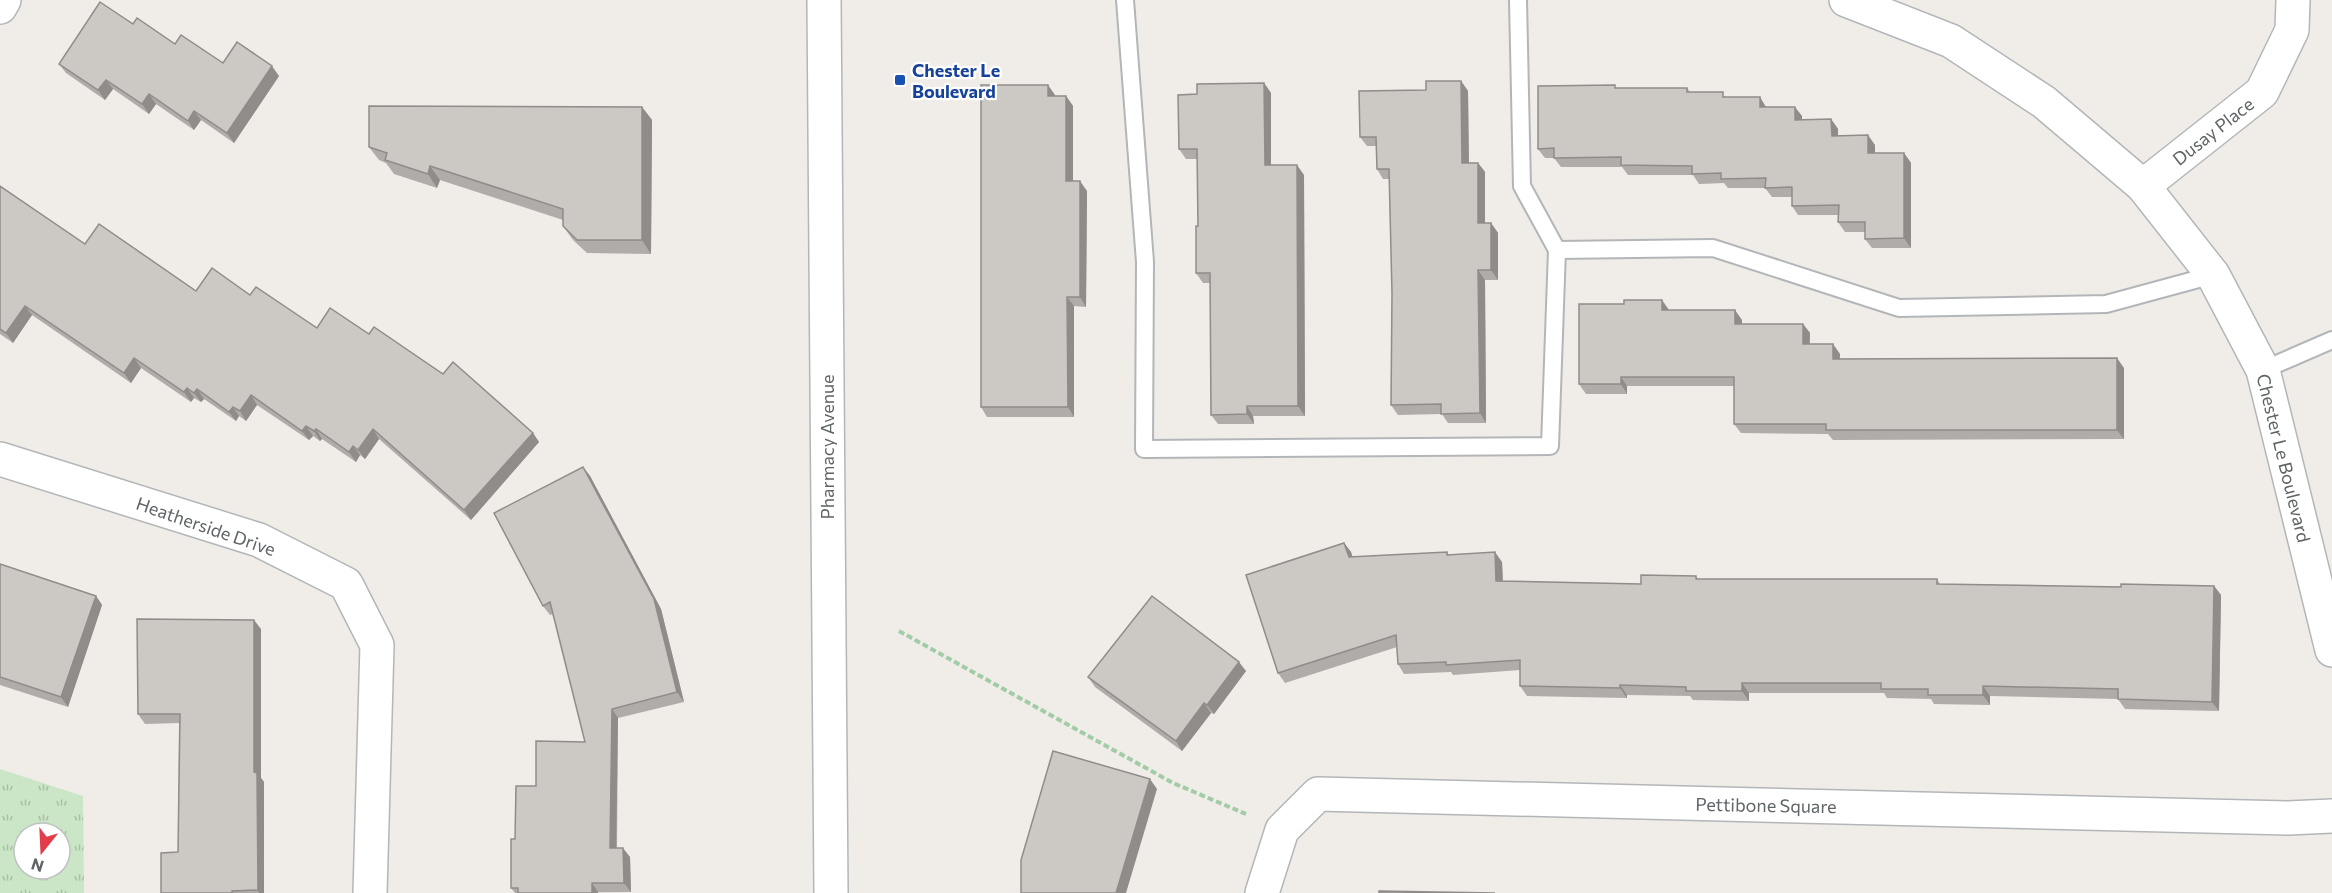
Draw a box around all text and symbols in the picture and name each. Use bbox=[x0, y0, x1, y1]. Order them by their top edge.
place label: Chester Le Boulevard bbox=[912, 59, 1000, 102]
marker: Chester Le Boulevard bbox=[893, 73, 907, 87]
street label: Dusay Place bbox=[2168, 92, 2258, 170]
street label: Chester Le Boulevard bbox=[2252, 371, 2316, 545]
street label: Pharmacy Avenue bbox=[816, 374, 838, 520]
street label: Heatherside Drive bbox=[133, 492, 279, 560]
street label: Pettibone Square bbox=[1695, 793, 1837, 817]
north arrow bbox=[12, 821, 72, 881]
text: N bbox=[29, 855, 46, 877]

